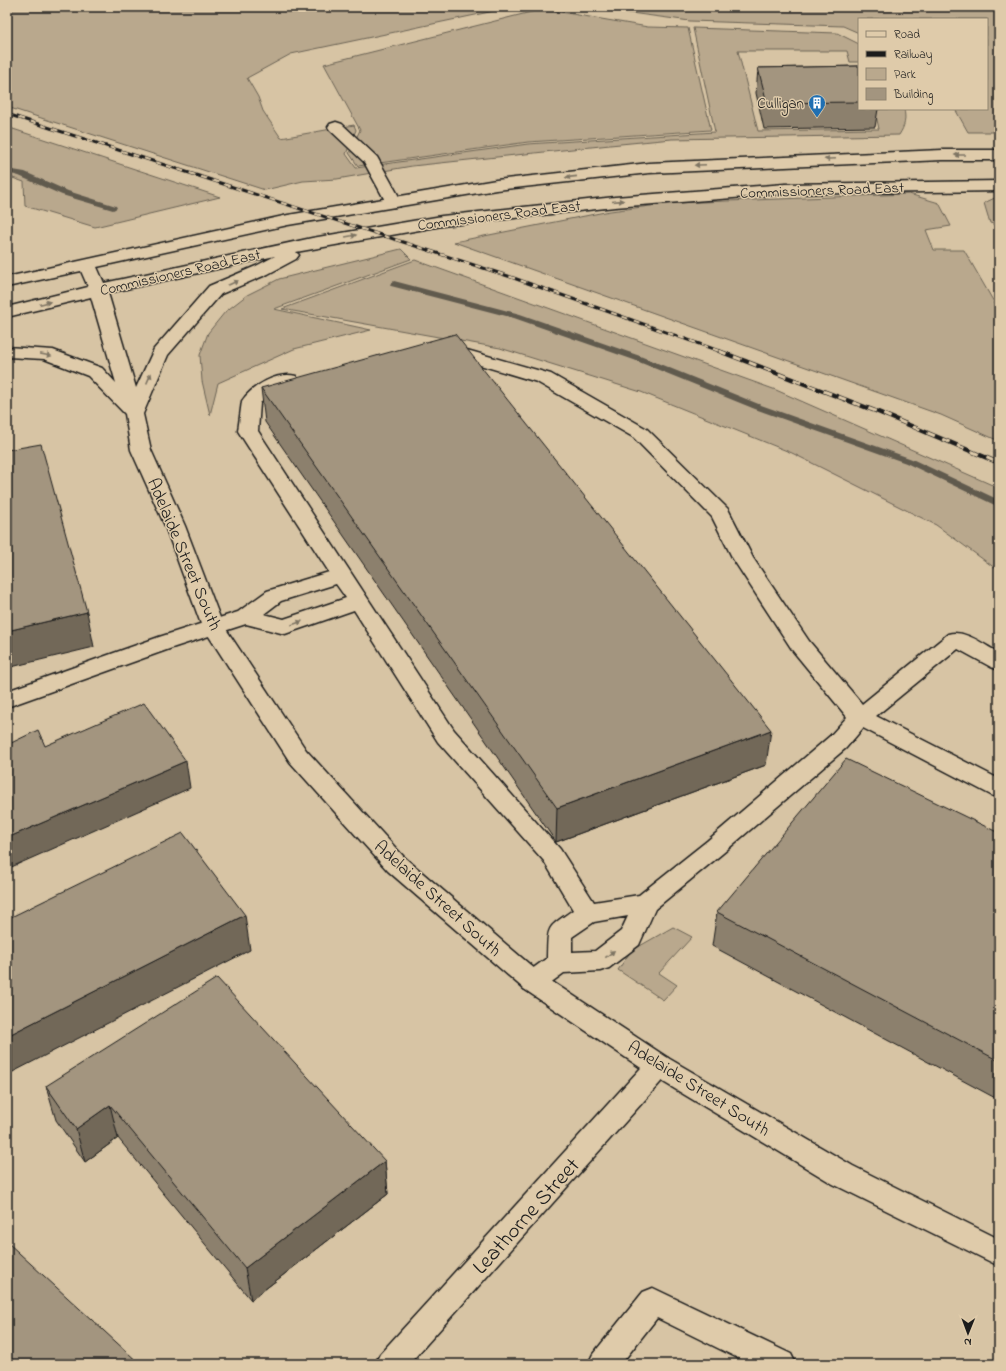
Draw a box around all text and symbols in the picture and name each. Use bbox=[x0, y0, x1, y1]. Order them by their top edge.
legend bbox=[858, 18, 988, 110]
text: Road bbox=[894, 26, 920, 44]
text: Railway bbox=[894, 46, 933, 65]
text: Park bbox=[894, 66, 916, 84]
text: Building bbox=[893, 86, 933, 105]
place label: Culligan bbox=[757, 93, 804, 116]
building icon: Culligan bbox=[807, 93, 827, 118]
one-way arrow bbox=[953, 152, 966, 158]
one-way arrow bbox=[824, 156, 836, 163]
one-way arrow bbox=[694, 162, 706, 169]
one-way arrow bbox=[565, 174, 577, 180]
street label: Commissioners Road East bbox=[740, 177, 904, 205]
street label: Commissioners Road East bbox=[416, 195, 582, 237]
one-way arrow bbox=[612, 198, 624, 205]
one-way arrow bbox=[345, 233, 357, 239]
street label: Commissioners Road East bbox=[98, 244, 263, 302]
one-way arrow bbox=[227, 279, 239, 285]
one-way arrow bbox=[39, 300, 51, 306]
one-way arrow bbox=[40, 352, 52, 358]
one-way arrow bbox=[146, 373, 152, 384]
street label: Adelaide Street South bbox=[139, 474, 227, 635]
one-way arrow bbox=[291, 619, 303, 625]
street label: Adelaide Street South bbox=[367, 835, 506, 964]
one-way arrow bbox=[604, 950, 615, 958]
street label: Adelaide Street South bbox=[622, 1035, 774, 1144]
street label: Leathorne Street bbox=[466, 1151, 589, 1283]
north arrow bbox=[948, 1313, 988, 1353]
text: N bbox=[964, 1334, 972, 1350]

